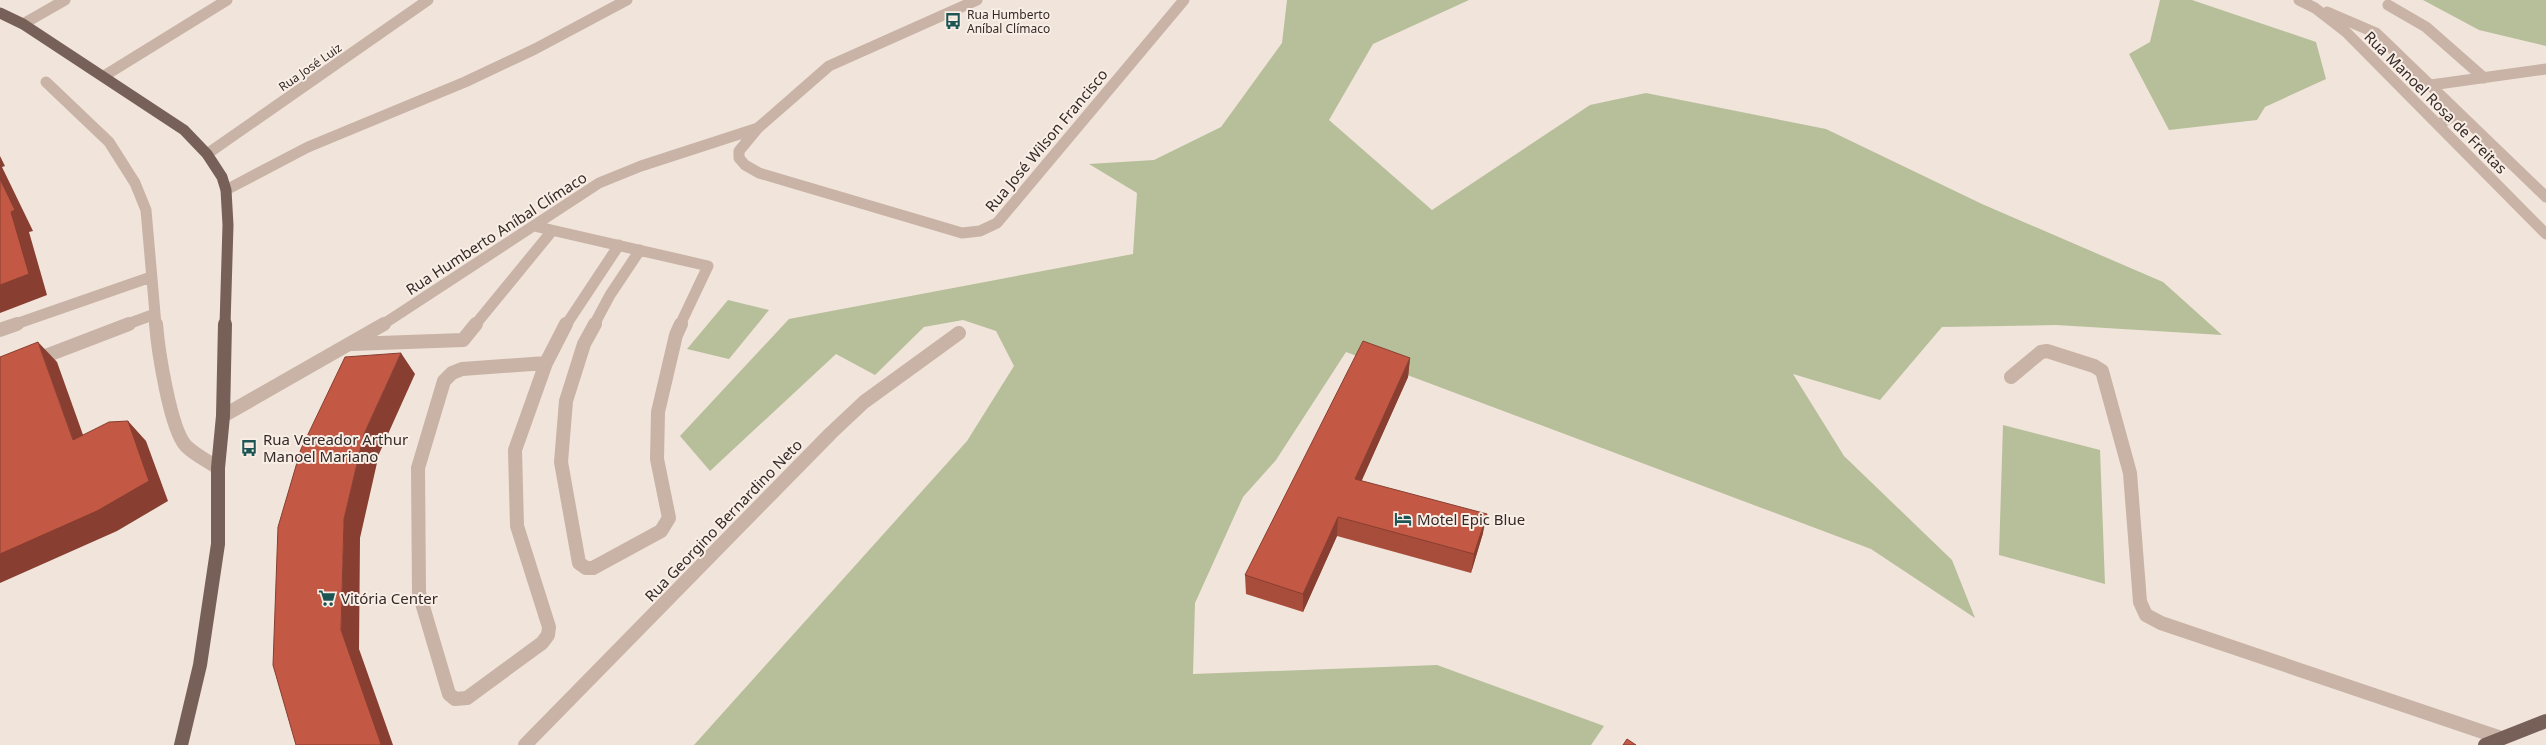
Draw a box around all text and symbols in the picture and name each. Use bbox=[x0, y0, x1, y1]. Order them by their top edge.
place label: Rua Humberto Aníbal Clímaco bbox=[967, 6, 1050, 37]
bus stop icon: Rua Humberto Aníbal Clímaco bbox=[943, 11, 963, 31]
street label: Rua Manoel Rosa de Freitas bbox=[2360, 26, 2512, 178]
street label: Rua José Luiz bbox=[275, 39, 345, 95]
street label: Rua José Wilson Francisco bbox=[980, 64, 1112, 216]
street label: Rua Humberto Aníbal Clímaco bbox=[402, 167, 590, 299]
place label: Rua Vereador Arthur Manoel Mariano bbox=[263, 429, 408, 466]
street label: Rua Georgino Bernardino Neto bbox=[640, 434, 806, 606]
bus stop icon: Rua Vereador Arthur Manoel Mariano bbox=[239, 438, 259, 458]
hotel icon: Motel Epic Blue bbox=[1393, 509, 1413, 529]
place label: Motel Epic Blue bbox=[1417, 509, 1525, 529]
supermarket icon: Vitória Center bbox=[317, 588, 337, 608]
place label: Vitória Center bbox=[341, 588, 438, 608]

